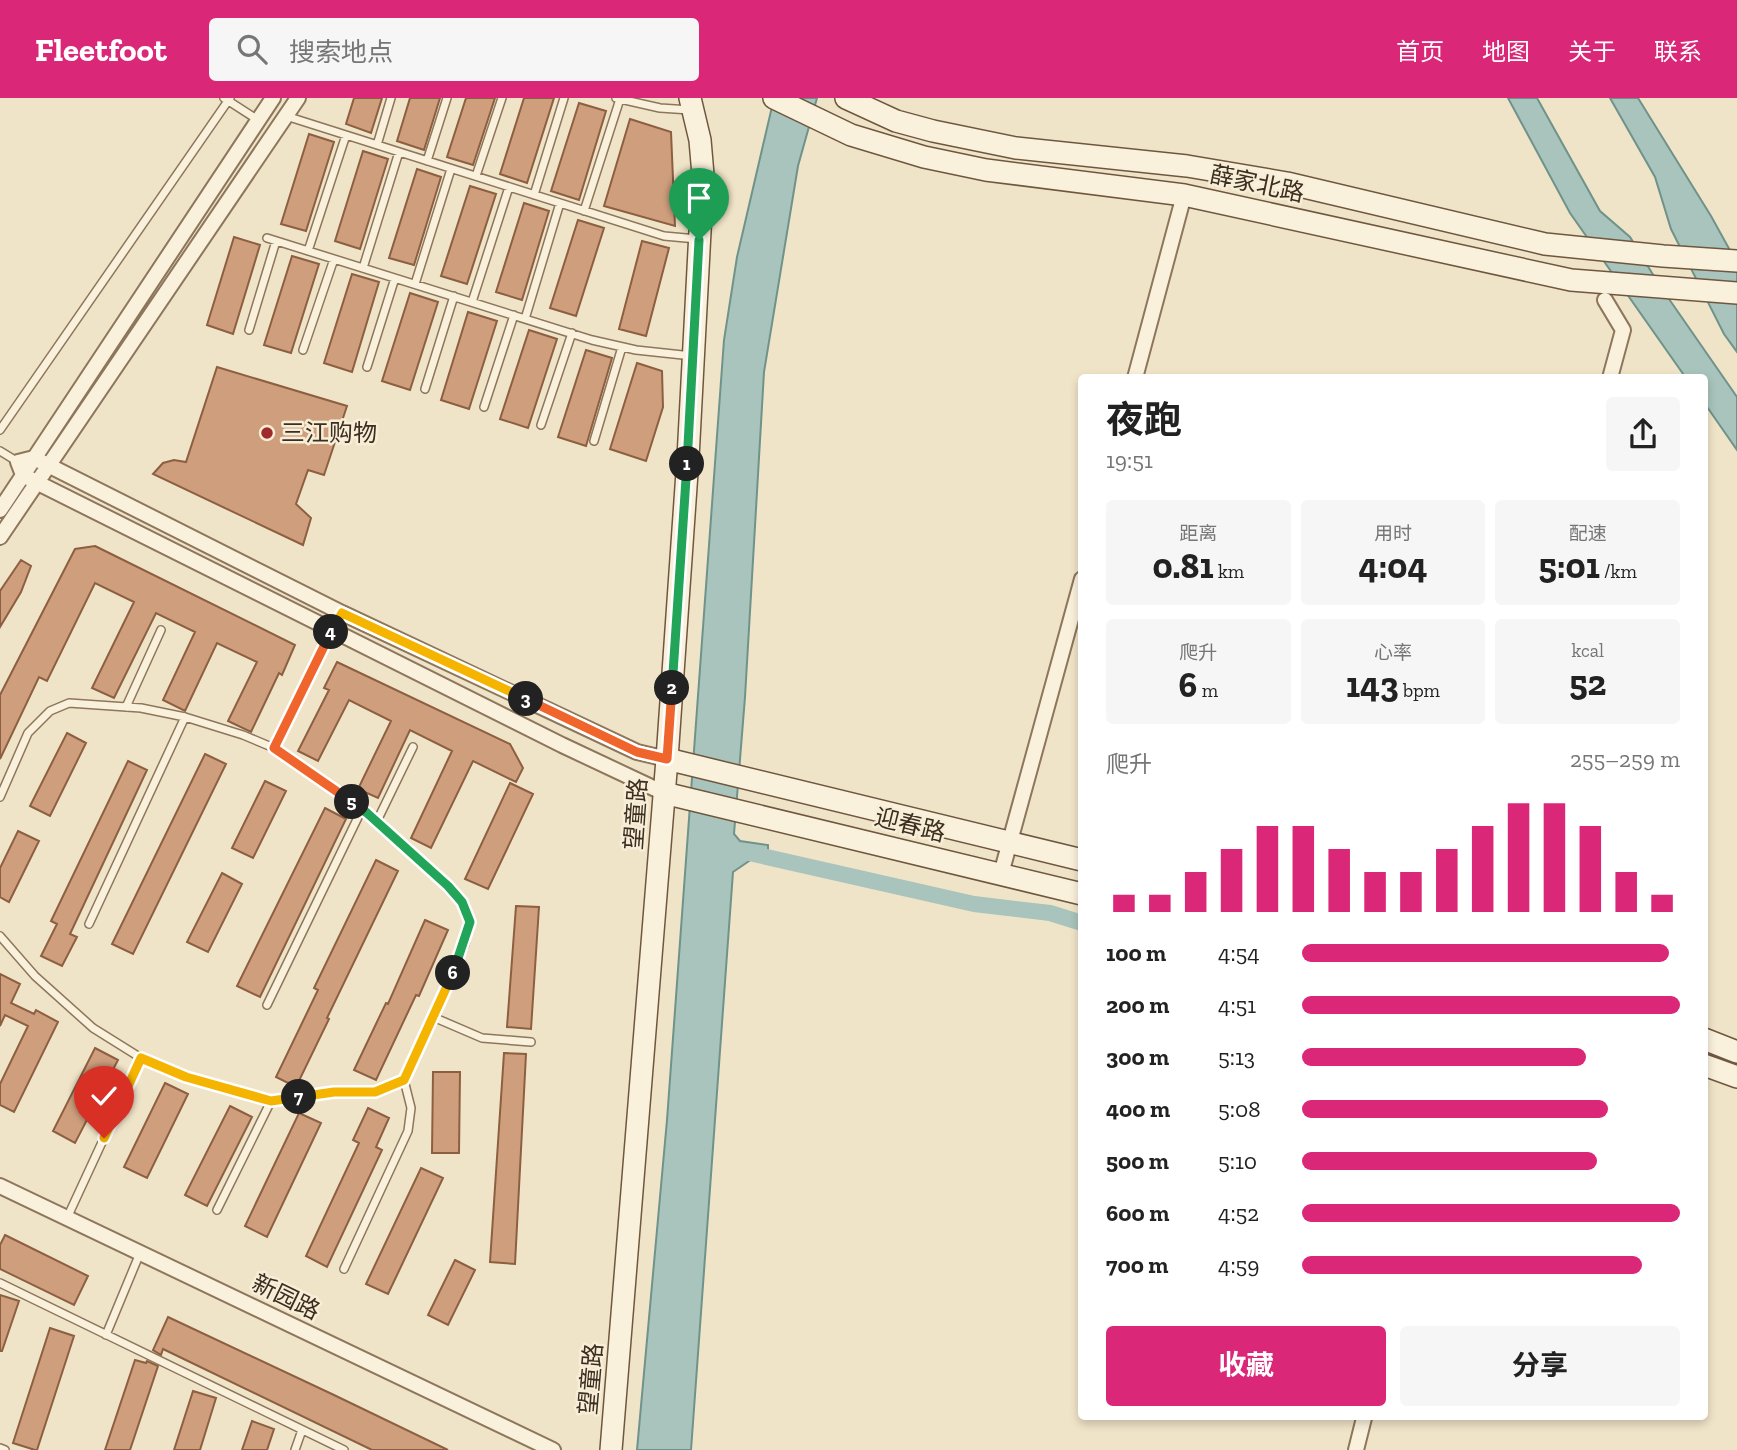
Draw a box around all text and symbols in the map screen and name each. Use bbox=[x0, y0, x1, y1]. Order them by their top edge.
search box bbox=[209, 18, 699, 81]
text: Fleetfoot bbox=[35, 30, 167, 69]
icon: search bbox=[233, 30, 271, 68]
text: 搜索地点 bbox=[289, 36, 393, 68]
text: 首页 bbox=[1396, 37, 1444, 66]
text: 地图 bbox=[1482, 37, 1530, 66]
text: 关于 bbox=[1568, 37, 1616, 66]
text: 联系 bbox=[1654, 37, 1702, 66]
street label: 薛家北路 bbox=[1207, 159, 1307, 208]
pin bbox=[669, 168, 729, 240]
icon: arrive bbox=[680, 179, 718, 217]
text: 夜跑 bbox=[1106, 397, 1182, 443]
button: share bbox=[1606, 397, 1680, 471]
place label: 三江购物 bbox=[281, 418, 377, 447]
marker: 三江购物 bbox=[259, 425, 275, 441]
pin: 1 bbox=[670, 446, 704, 482]
text: 19:51 bbox=[1106, 446, 1153, 474]
text: 1 bbox=[683, 452, 690, 475]
text: 距离 bbox=[1179, 522, 1217, 545]
text: 用时 bbox=[1374, 522, 1412, 545]
text: 配速 bbox=[1569, 522, 1607, 545]
text: 0.81 bbox=[1152, 545, 1214, 587]
text: 4:04 bbox=[1359, 545, 1427, 587]
text: 5:01 bbox=[1539, 545, 1600, 587]
text: km bbox=[1214, 560, 1244, 583]
text: /km bbox=[1600, 560, 1637, 583]
pin: 4 bbox=[314, 614, 348, 650]
text: 4 bbox=[325, 620, 336, 643]
text: kcal bbox=[1571, 639, 1604, 662]
text: 爬升 bbox=[1179, 641, 1217, 664]
text: 心率 bbox=[1374, 641, 1412, 664]
text: 52 bbox=[1569, 662, 1606, 704]
text: 6 bbox=[1179, 664, 1197, 706]
text: 143 bbox=[1346, 664, 1399, 706]
pin: 2 bbox=[654, 670, 690, 706]
text: 2 bbox=[666, 676, 677, 699]
text: m bbox=[1197, 679, 1218, 702]
text: bpm bbox=[1399, 679, 1440, 702]
pin: 3 bbox=[508, 682, 544, 716]
text: 3 bbox=[520, 687, 531, 710]
text: 255–259 m bbox=[1570, 745, 1680, 773]
text: 爬升 bbox=[1106, 750, 1152, 778]
street label: 望童路 bbox=[619, 777, 652, 851]
pin: 5 bbox=[334, 784, 370, 820]
text: 5 bbox=[347, 790, 356, 813]
street label: 迎春路 bbox=[872, 802, 949, 847]
text: 100 m bbox=[1106, 939, 1166, 967]
text: 4:54 bbox=[1218, 939, 1260, 967]
pin: 6 bbox=[435, 956, 470, 990]
text: 6 bbox=[447, 961, 458, 984]
text: 200 m bbox=[1106, 991, 1169, 1019]
text: 4:51 bbox=[1218, 991, 1256, 1019]
text: 300 m bbox=[1106, 1043, 1169, 1071]
text: 5:13 bbox=[1218, 1043, 1255, 1071]
pin bbox=[74, 1066, 134, 1138]
icon: check bbox=[85, 1077, 123, 1115]
pin: 7 bbox=[282, 1080, 316, 1114]
text: 7 bbox=[294, 1085, 303, 1108]
text: 400 m bbox=[1106, 1095, 1170, 1123]
text: 5:08 bbox=[1218, 1095, 1261, 1123]
text: 500 m bbox=[1106, 1147, 1169, 1175]
text: 5:10 bbox=[1218, 1147, 1257, 1175]
text: 600 m bbox=[1106, 1199, 1169, 1227]
text: 4:52 bbox=[1218, 1199, 1259, 1227]
text: 700 m bbox=[1106, 1251, 1168, 1279]
text: 4:59 bbox=[1218, 1251, 1260, 1279]
street label: 新园路 bbox=[248, 1268, 325, 1325]
button: 收藏 bbox=[1106, 1326, 1386, 1406]
button: 分享 bbox=[1400, 1326, 1680, 1406]
street label: 望童路 bbox=[573, 1342, 608, 1416]

